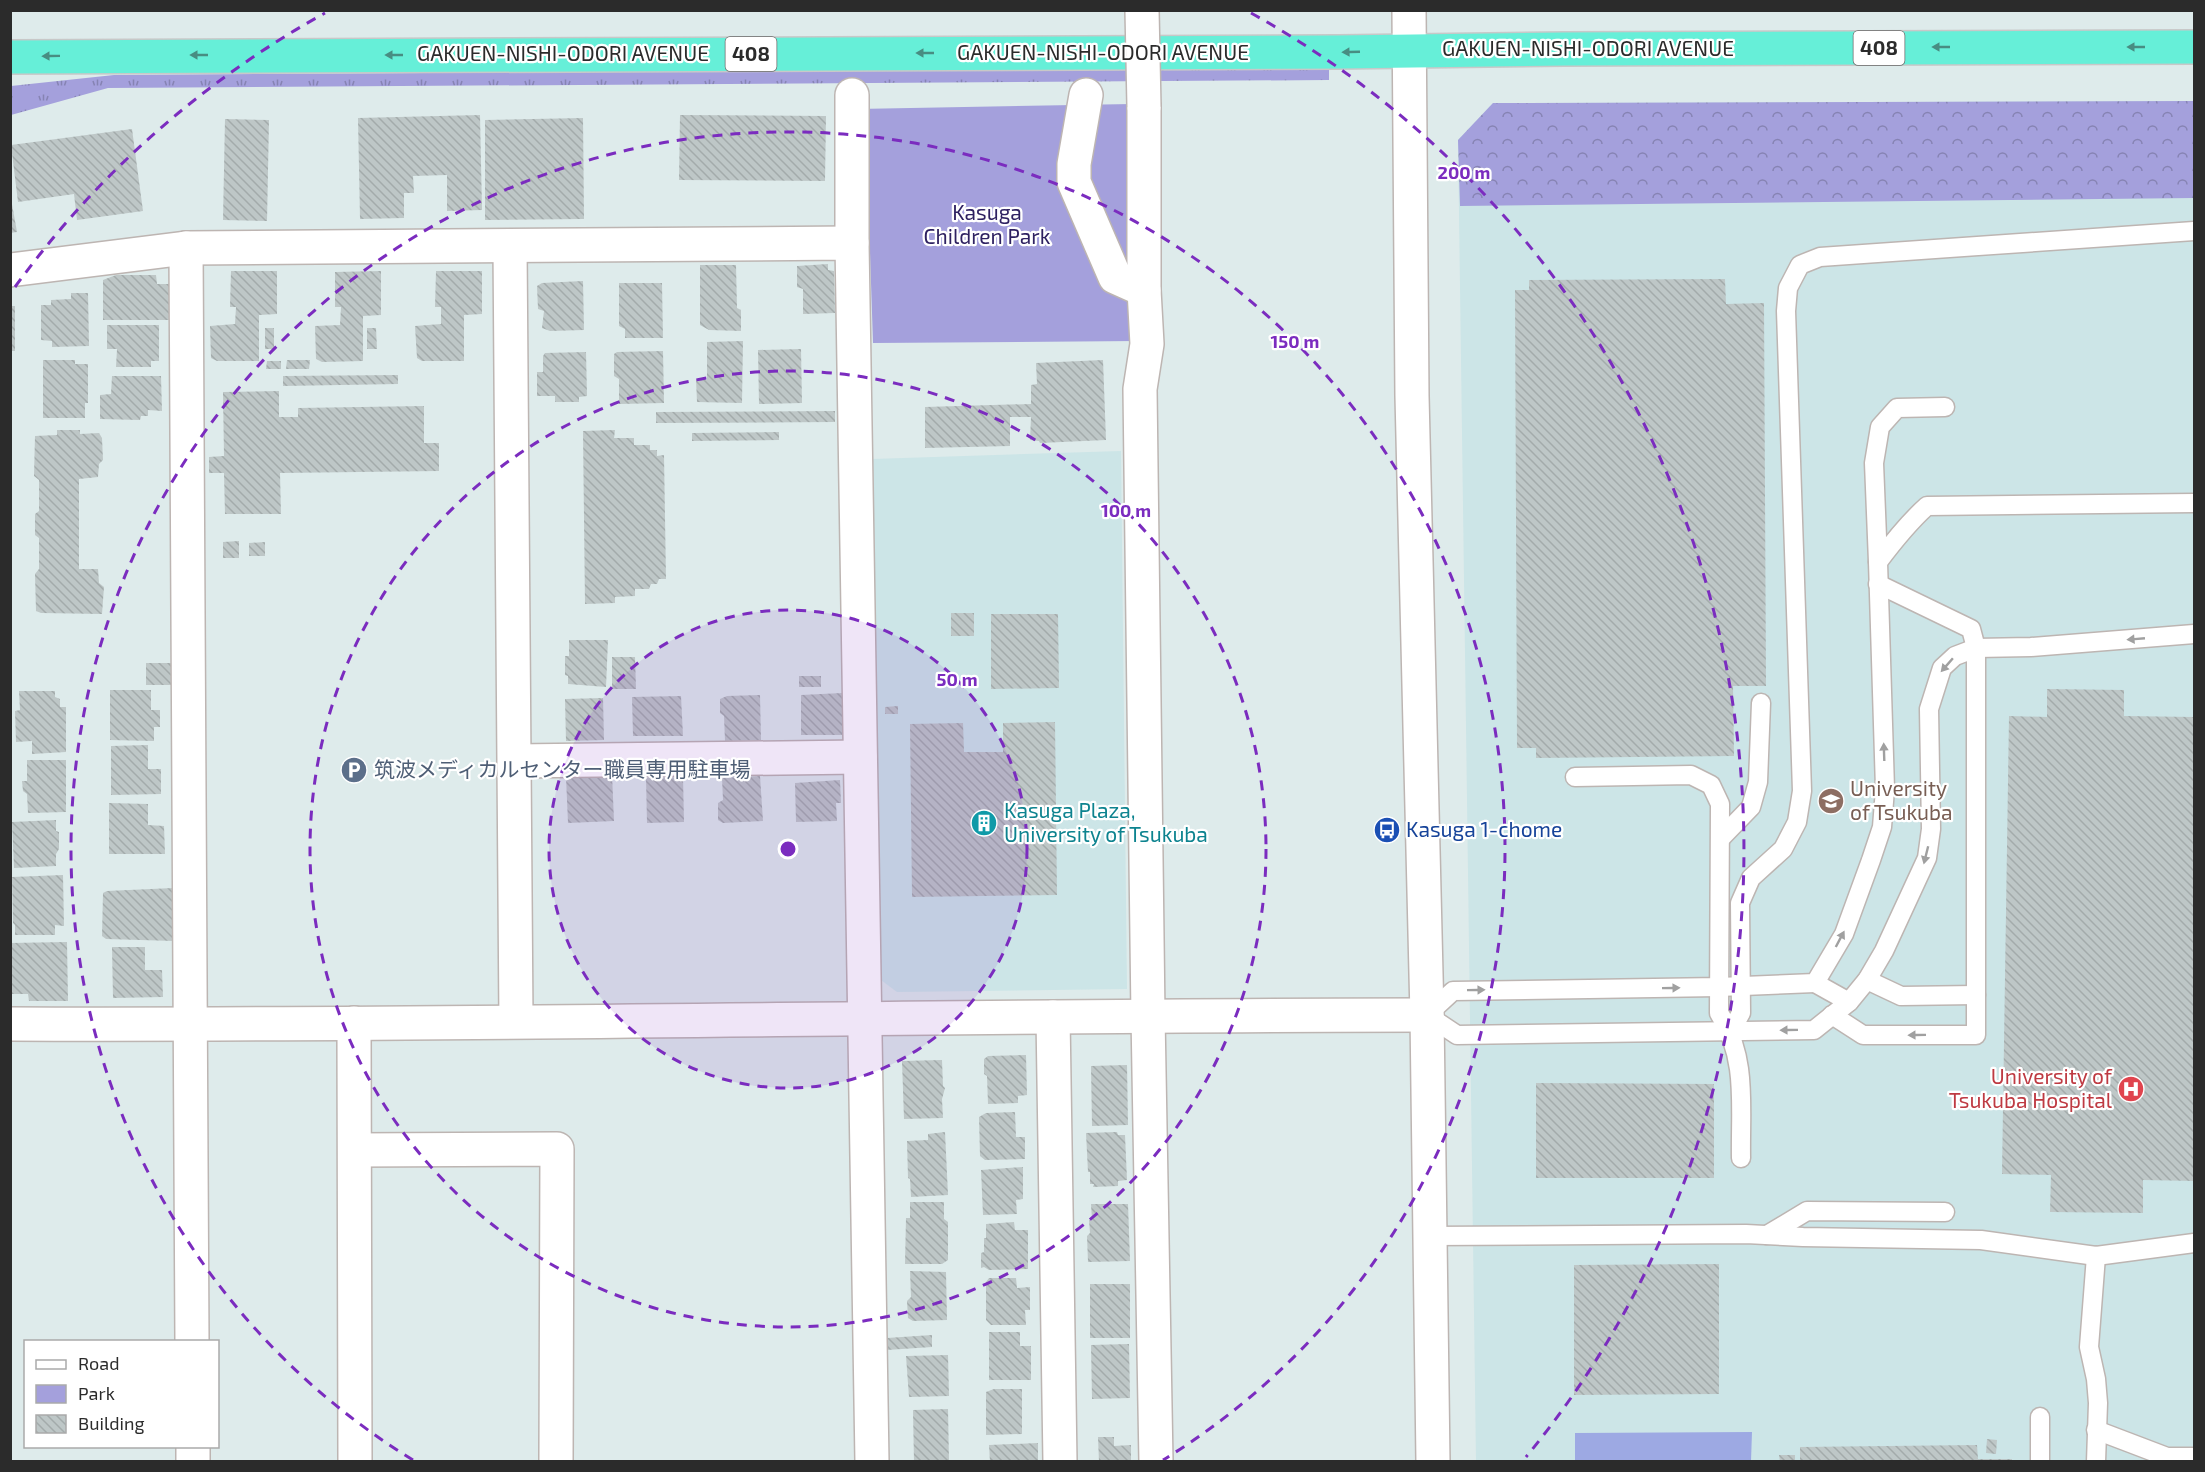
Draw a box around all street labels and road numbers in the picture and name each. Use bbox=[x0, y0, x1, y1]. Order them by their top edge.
road number: 408 bbox=[1854, 31, 1904, 65]
street label: GAKUEN-NISHI-ODORI AVENUE bbox=[1442, 35, 1734, 60]
road number: 408 bbox=[726, 37, 777, 71]
street label: GAKUEN-NISHI-ODORI AVENUE bbox=[957, 39, 1249, 64]
street label: GAKUEN-NISHI-ODORI AVENUE bbox=[417, 40, 709, 65]

